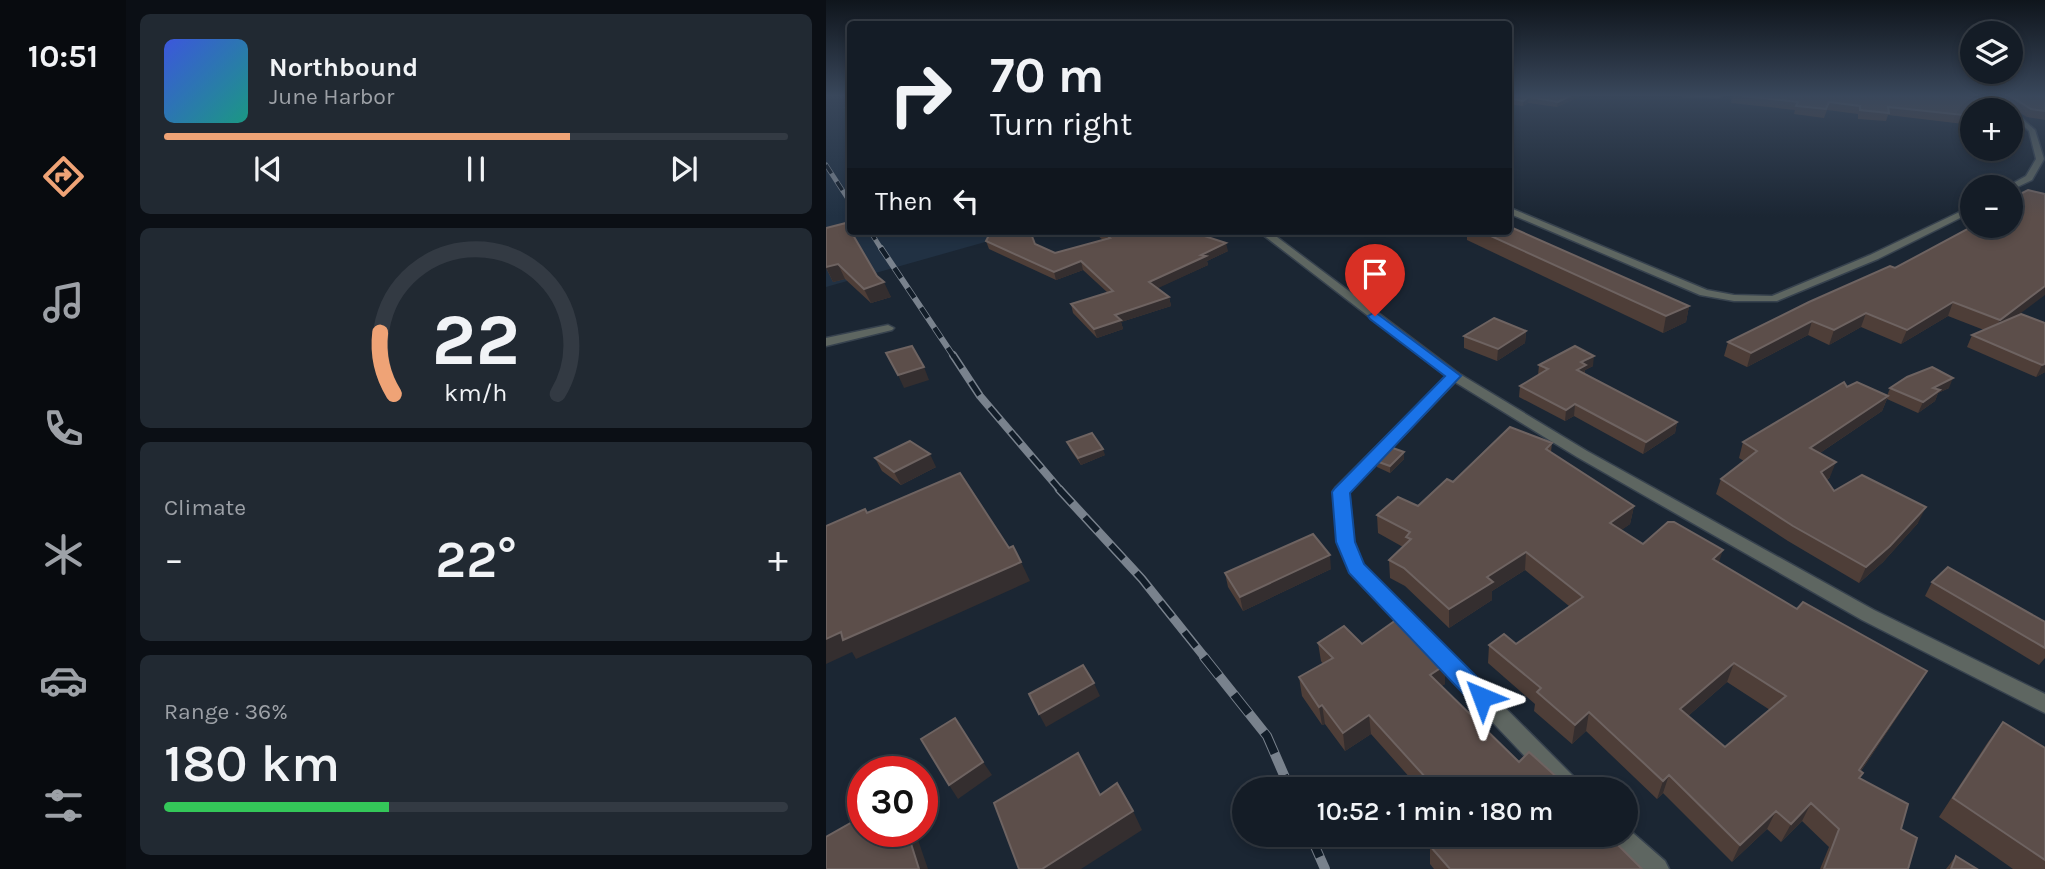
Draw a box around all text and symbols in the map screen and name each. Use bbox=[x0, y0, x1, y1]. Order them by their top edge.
map controls bbox=[1960, 21, 2023, 238]
button: layers bbox=[1960, 21, 2023, 84]
text: 10:51 bbox=[28, 38, 98, 75]
text: 70 m bbox=[990, 47, 1104, 104]
icon: right bbox=[875, 49, 966, 140]
text: Northbound bbox=[269, 52, 418, 83]
text: June Harbor bbox=[269, 83, 394, 110]
button: + bbox=[1960, 98, 2023, 161]
text: Turn right bbox=[990, 106, 1132, 143]
icon: previous bbox=[249, 150, 287, 188]
icon: pause bbox=[457, 150, 495, 188]
icon: next bbox=[665, 150, 703, 188]
icon: directions bbox=[39, 152, 88, 201]
button: − bbox=[1960, 175, 2023, 238]
icon: left bbox=[947, 182, 985, 220]
text: Then bbox=[875, 186, 933, 217]
pin bbox=[1345, 244, 1405, 316]
icon: arrive bbox=[1356, 255, 1394, 293]
icon: music bbox=[39, 278, 88, 327]
text: 22 bbox=[432, 297, 520, 382]
text: km/h bbox=[444, 377, 508, 406]
icon: phone bbox=[39, 404, 88, 453]
text: Climate bbox=[164, 494, 246, 521]
text: 22° bbox=[435, 529, 517, 590]
icon: climate bbox=[39, 530, 88, 579]
text: − bbox=[164, 537, 184, 582]
text: + bbox=[768, 537, 788, 582]
icon: car bbox=[39, 656, 88, 705]
position arrow bbox=[1445, 660, 1519, 734]
text: Range · 36% bbox=[164, 698, 288, 725]
text: 180 km bbox=[164, 733, 340, 794]
speed limit sign: 30 bbox=[847, 756, 938, 847]
icon: filters bbox=[39, 781, 88, 830]
text: 10:52 · 1 min · 180 m bbox=[1317, 796, 1553, 827]

